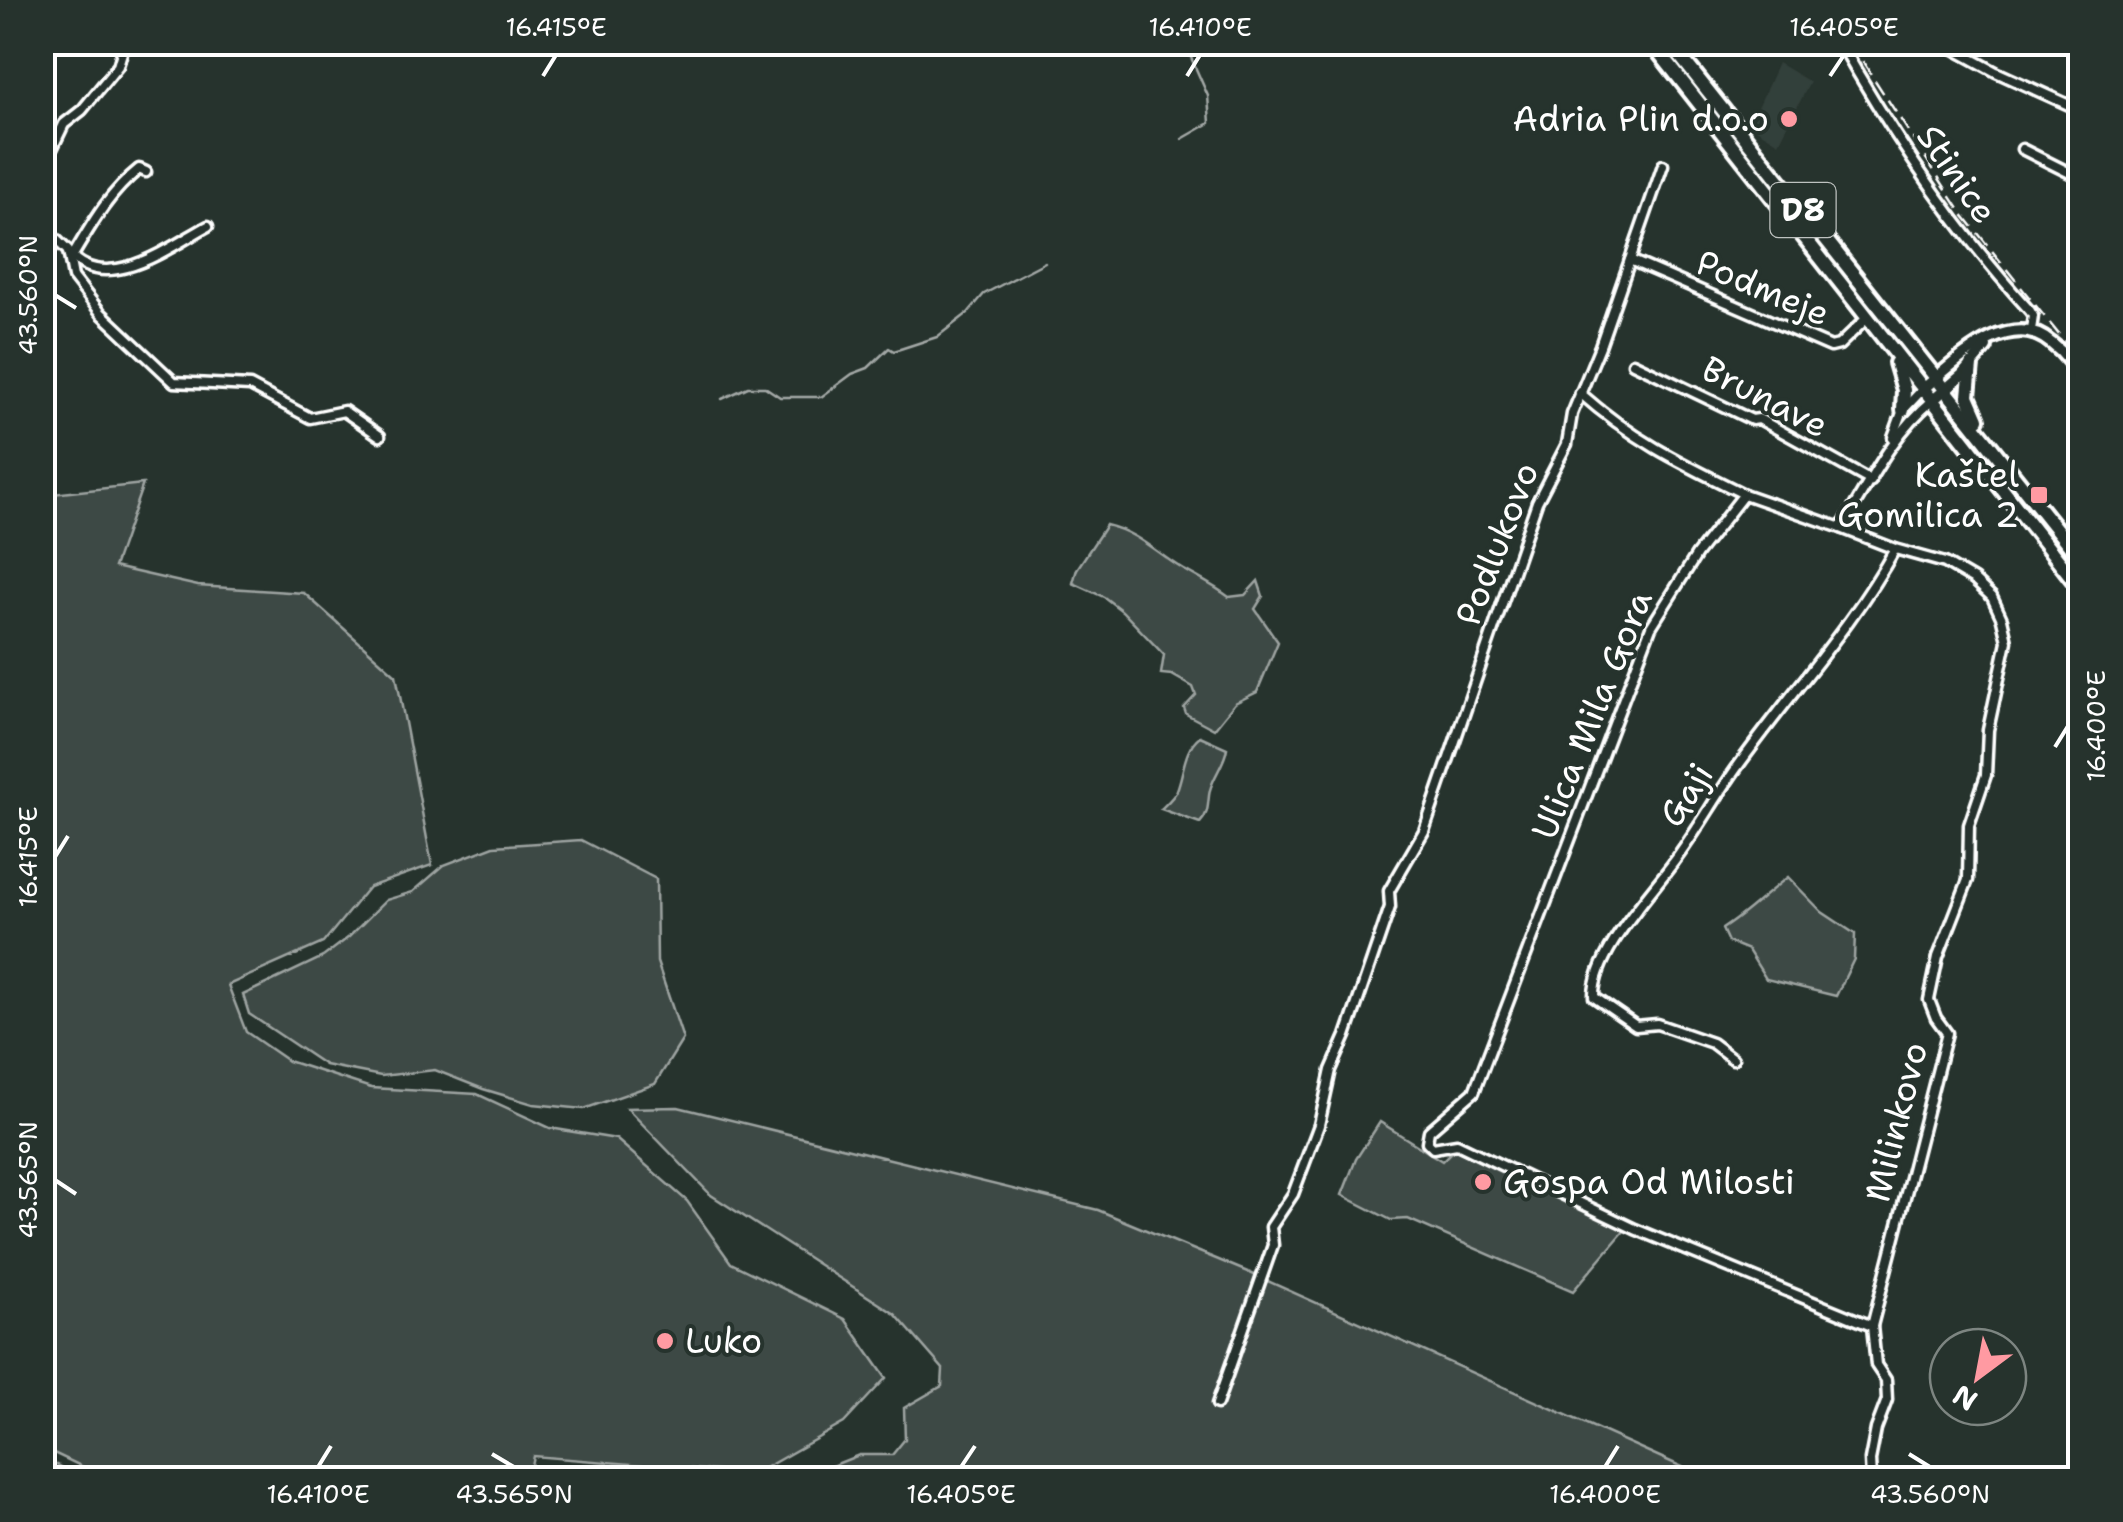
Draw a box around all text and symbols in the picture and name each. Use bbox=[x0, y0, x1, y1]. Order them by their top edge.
text: 16.415°E bbox=[505, 10, 607, 44]
text: 16.410°E bbox=[1148, 10, 1252, 44]
text: 16.405°E bbox=[1789, 10, 1899, 44]
place label: Adria Plin d.o.o bbox=[1512, 95, 1769, 142]
marker: Adria Plin d.o.o bbox=[1778, 108, 1800, 130]
street label: Stinice bbox=[1906, 115, 2008, 232]
road number: D8 bbox=[1770, 183, 1836, 237]
text: 43.560°N bbox=[11, 235, 45, 355]
street label: Podmeje bbox=[1689, 238, 1837, 337]
street label: Brunave bbox=[1694, 345, 1836, 448]
place label: Kaštel Gomilica 2 bbox=[1837, 451, 2019, 538]
street label: Podlukovo bbox=[1444, 456, 1549, 632]
marker: Kaštel Gomilica 2 bbox=[2028, 484, 2050, 506]
street label: Ulica Mila Gora bbox=[1520, 583, 1663, 846]
text: 16.400°E bbox=[2079, 670, 2113, 782]
street label: Gaji bbox=[1648, 754, 1724, 836]
text: 16.415°E bbox=[11, 806, 45, 908]
street label: Milinkovo bbox=[1853, 1037, 1938, 1207]
text: 43.565°N bbox=[11, 1121, 45, 1239]
place label: Gospa Od Milosti bbox=[1503, 1158, 1795, 1205]
marker: Gospa Od Milosti bbox=[1472, 1171, 1494, 1193]
place label: Luko bbox=[685, 1317, 762, 1364]
north arrow bbox=[1928, 1327, 2028, 1427]
marker: Luko bbox=[654, 1330, 676, 1352]
text: N bbox=[1945, 1376, 1984, 1420]
text: 16.410°E bbox=[266, 1477, 370, 1511]
text: 43.565°N bbox=[455, 1477, 573, 1511]
text: 16.405°E bbox=[906, 1477, 1016, 1511]
text: 16.400°E bbox=[1549, 1477, 1661, 1511]
text: 43.560°N bbox=[1870, 1477, 1990, 1511]

